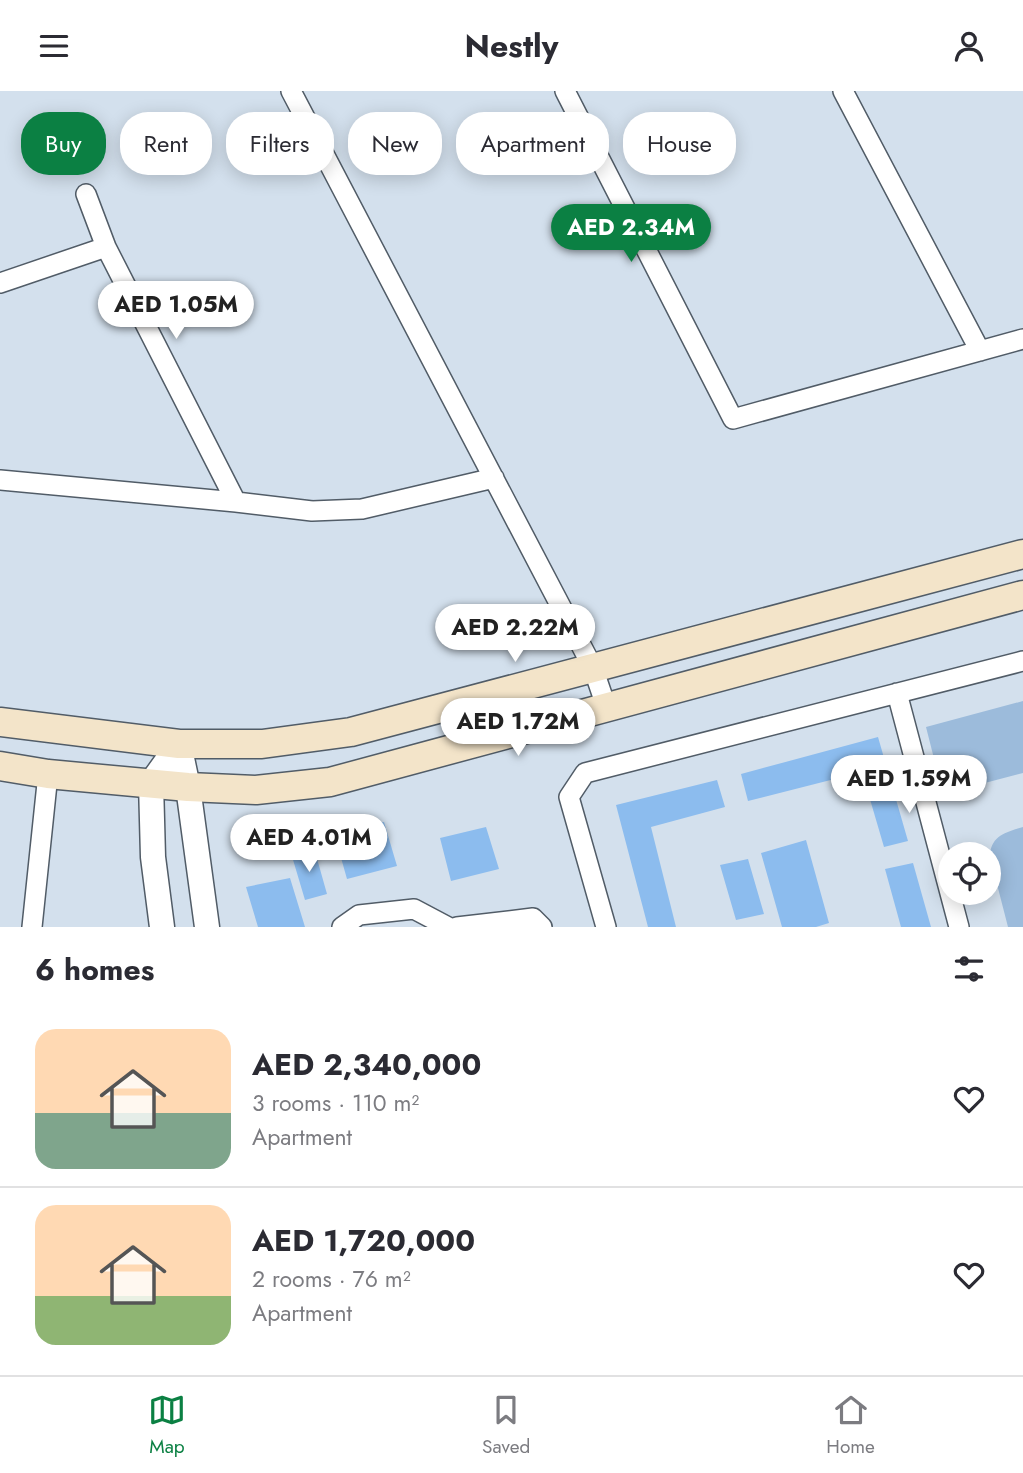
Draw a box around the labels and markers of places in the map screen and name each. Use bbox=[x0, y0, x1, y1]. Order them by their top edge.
pin: AED 2.34M bbox=[551, 205, 711, 264]
pin: AED 1.05M bbox=[96, 281, 256, 341]
pin: AED 2.22M bbox=[435, 605, 595, 664]
pin: AED 1.72M bbox=[438, 699, 598, 758]
pin: AED 1.59M bbox=[829, 755, 989, 815]
pin: AED 4.01M bbox=[229, 815, 389, 874]

